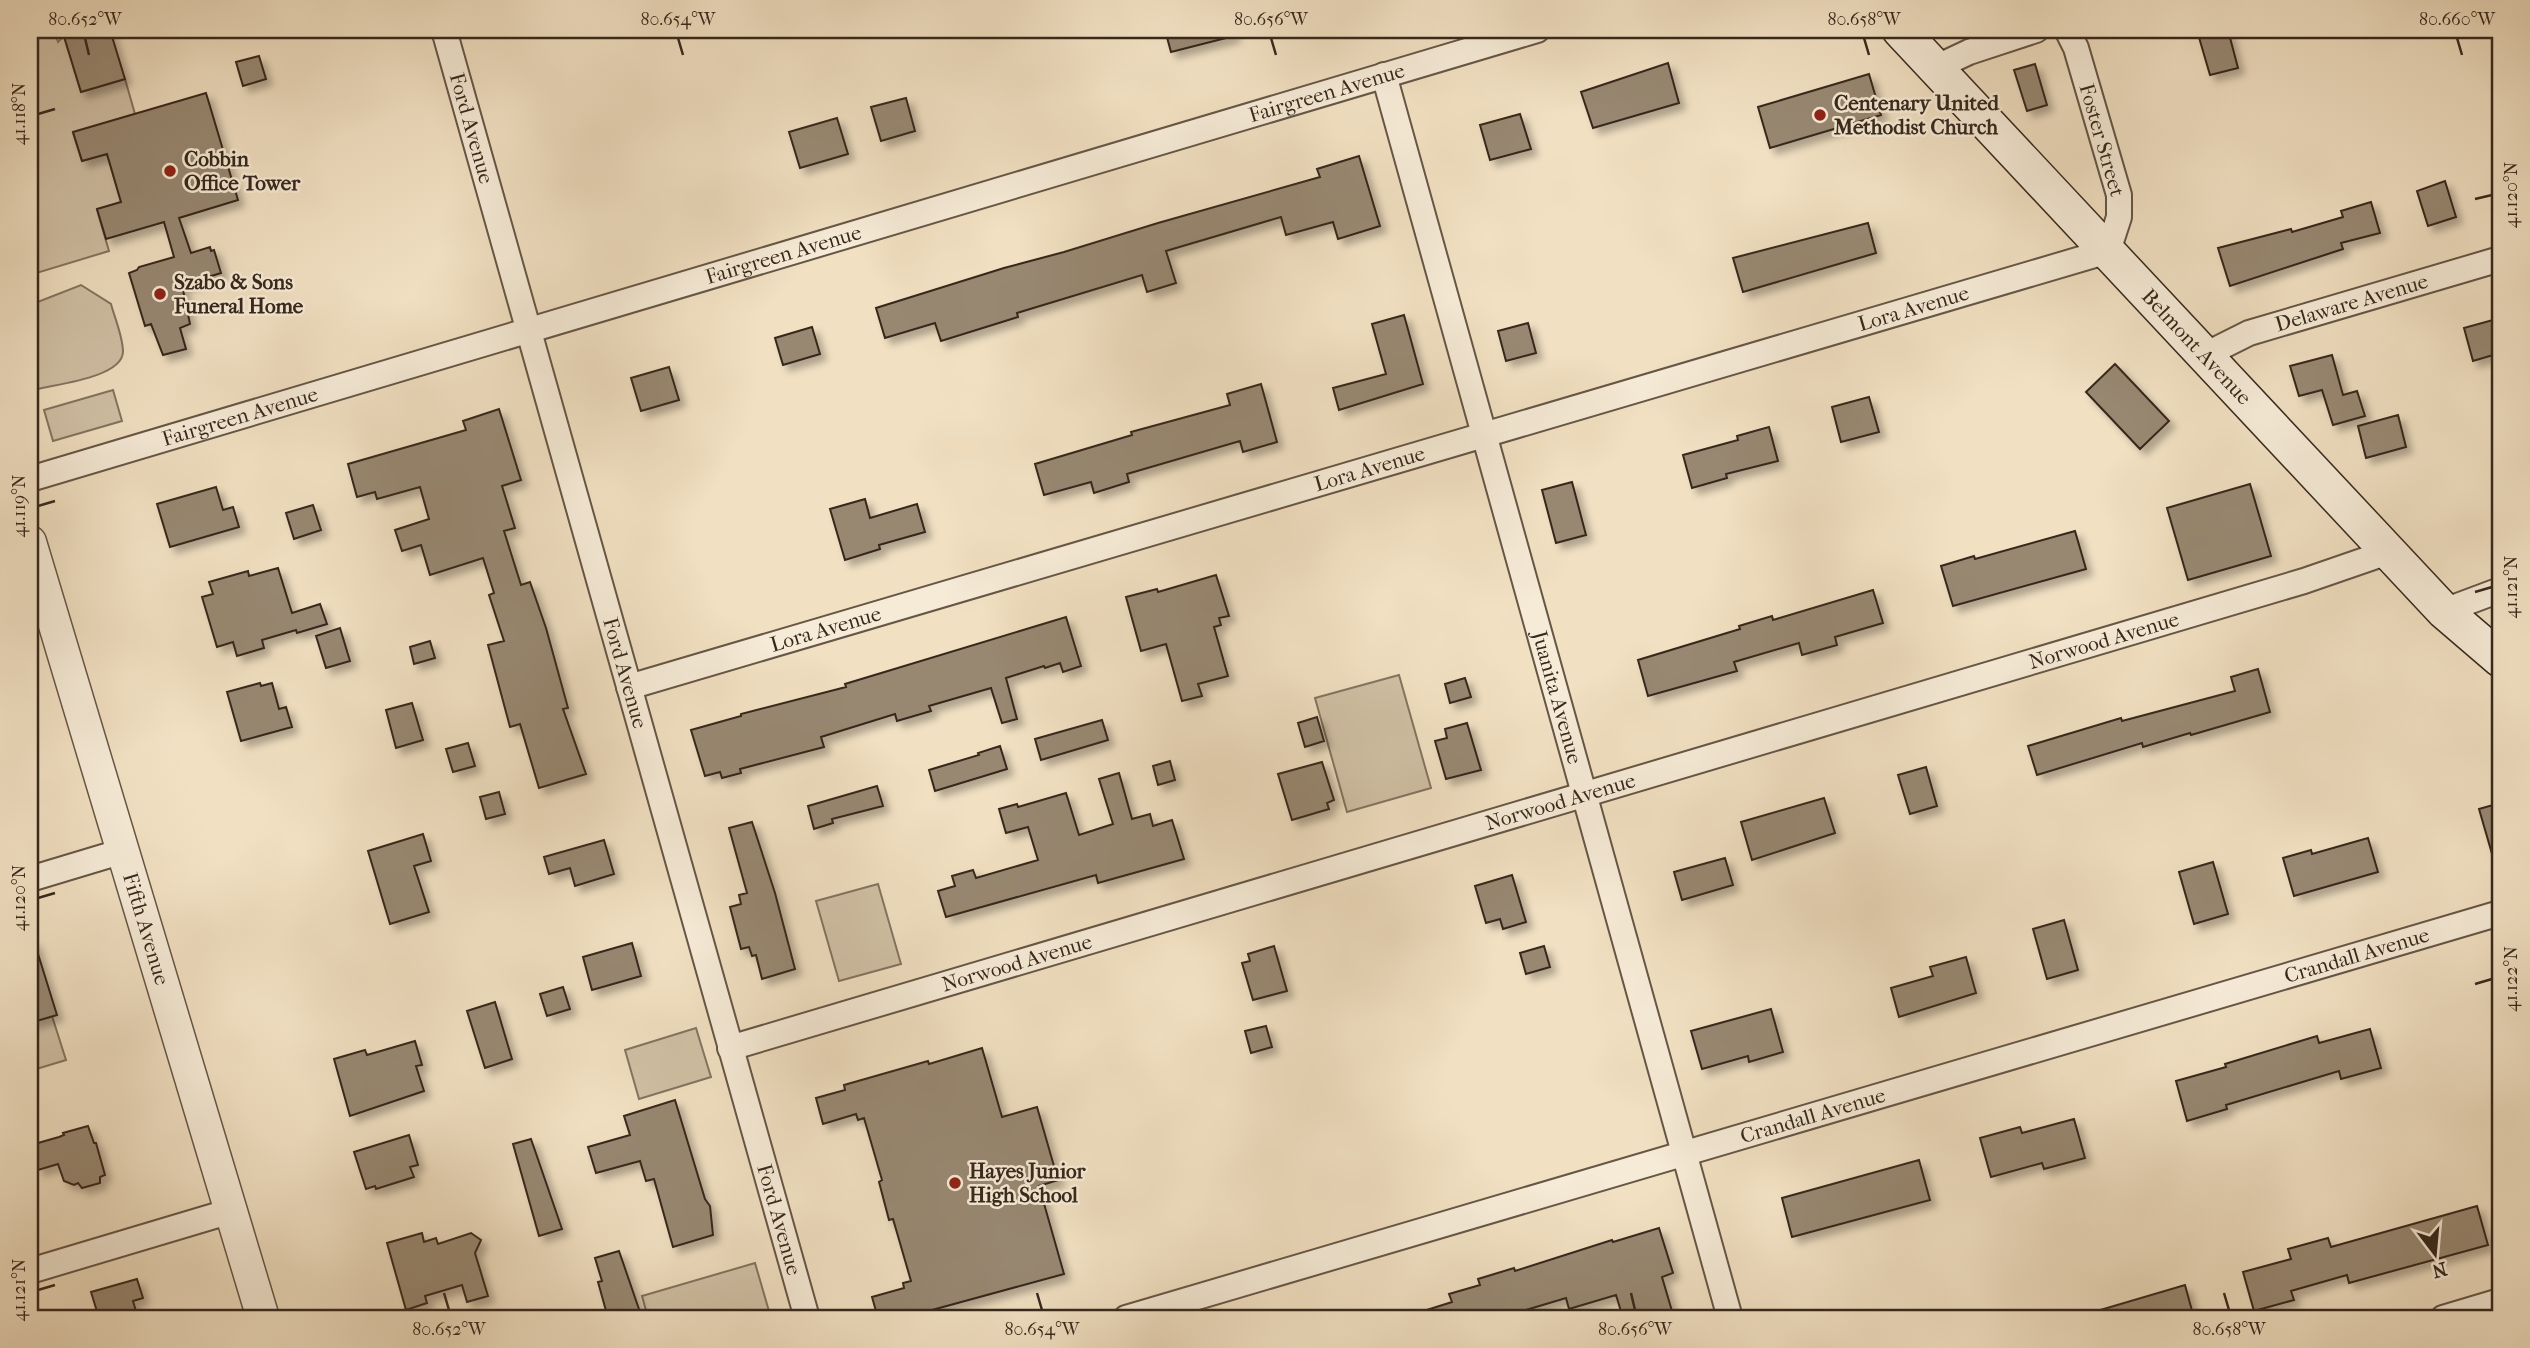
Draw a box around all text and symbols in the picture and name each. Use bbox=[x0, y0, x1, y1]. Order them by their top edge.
text: 80.652°W bbox=[48, 9, 123, 30]
text: 80.654°W bbox=[641, 9, 717, 30]
text: 80.656°W bbox=[1234, 9, 1309, 30]
text: 80.658°W bbox=[1827, 9, 1902, 30]
text: 80.660°W bbox=[2419, 9, 2496, 30]
street label: Fairgreen Avenue bbox=[1246, 58, 1407, 127]
street label: Ford Avenue bbox=[445, 70, 499, 186]
street label: Foster Street bbox=[2074, 81, 2130, 200]
text: 41.118°N bbox=[9, 82, 30, 145]
place label: Centenary United Methodist Church bbox=[1833, 91, 1999, 139]
marker: Centenary United Methodist Church bbox=[1812, 107, 1828, 123]
place label: Cobbin Office Tower bbox=[184, 147, 301, 195]
text: 41.120°N bbox=[2501, 161, 2522, 228]
marker: Cobbin Office Tower bbox=[162, 163, 178, 179]
street label: Fairgreen Avenue bbox=[702, 220, 864, 289]
street label: Delaware Avenue bbox=[2272, 269, 2431, 337]
place label: Szabo & Sons Funeral Home bbox=[173, 270, 304, 318]
street label: Lora Avenue bbox=[1855, 281, 1972, 336]
street label: Belmont Avenue bbox=[2137, 284, 2257, 410]
marker: Szabo & Sons Funeral Home bbox=[152, 286, 168, 302]
street label: Fairgreen Avenue bbox=[159, 382, 321, 451]
street label: Lora Avenue bbox=[1311, 441, 1428, 496]
text: 41.119°N bbox=[9, 474, 30, 538]
text: 41.121°N bbox=[2501, 555, 2522, 618]
street label: Lora Avenue bbox=[767, 601, 884, 657]
street label: Norwood Avenue bbox=[2026, 607, 2182, 674]
street label: Ford Avenue bbox=[598, 615, 652, 731]
street label: Juanita Avenue bbox=[1527, 626, 1587, 767]
street label: Norwood Avenue bbox=[1482, 768, 1638, 835]
text: 41.120°N bbox=[9, 864, 30, 931]
street label: Fifth Avenue bbox=[118, 870, 174, 988]
street label: Crandall Avenue bbox=[2281, 923, 2432, 988]
street label: Norwood Avenue bbox=[939, 929, 1095, 997]
text: 41.122°N bbox=[2501, 946, 2522, 1012]
street label: Crandall Avenue bbox=[1737, 1083, 1888, 1148]
place label: Hayes Junior High School bbox=[969, 1159, 1087, 1207]
street label: Ford Avenue bbox=[752, 1161, 806, 1278]
marker: Hayes Junior High School bbox=[947, 1175, 963, 1191]
north arrow bbox=[2400, 1218, 2470, 1288]
text: N bbox=[2429, 1257, 2449, 1282]
text: 41.121°N bbox=[9, 1258, 30, 1321]
text: 80.652°W bbox=[412, 1319, 487, 1340]
text: 80.654°W bbox=[1005, 1319, 1081, 1340]
text: 80.656°W bbox=[1598, 1319, 1673, 1340]
text: 80.658°W bbox=[2192, 1319, 2267, 1340]

